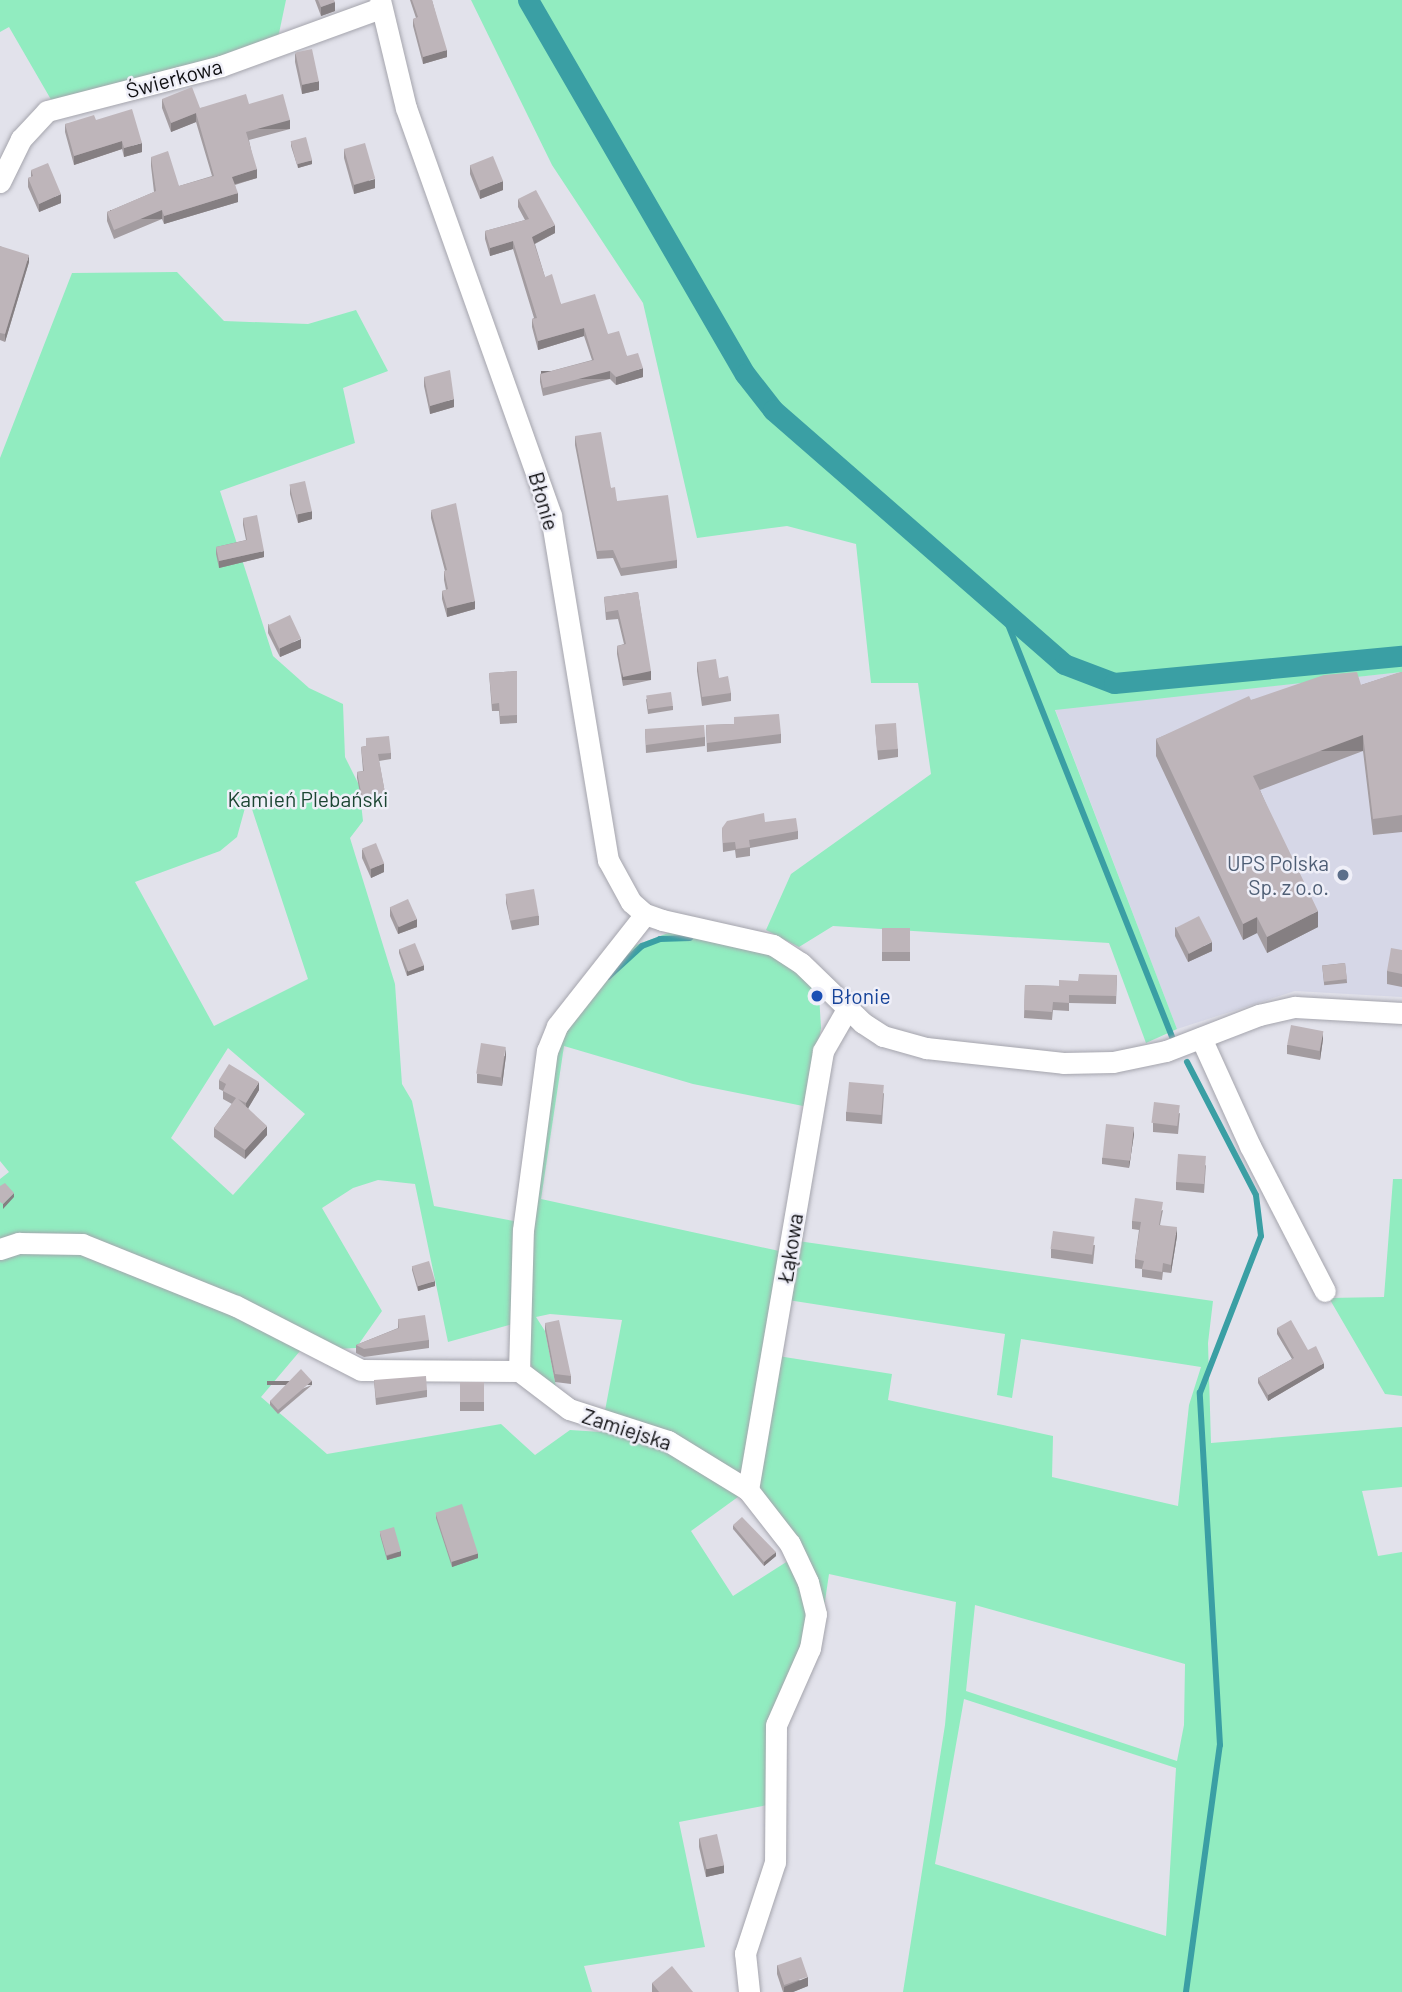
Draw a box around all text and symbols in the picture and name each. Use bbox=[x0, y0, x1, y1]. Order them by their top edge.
street label: Świerkowa bbox=[123, 53, 225, 103]
street label: Błonie bbox=[524, 469, 564, 533]
park label: Kamień Plebański bbox=[228, 786, 388, 812]
place label: UPS Polska Sp. z o.o. bbox=[1227, 850, 1329, 900]
marker: UPS Polska Sp. z o.o. bbox=[1335, 867, 1351, 883]
place label: Błonie bbox=[831, 983, 891, 1009]
marker: Błonie bbox=[809, 988, 825, 1004]
street label: Łąkowa bbox=[772, 1211, 808, 1285]
street label: Zamiejska bbox=[579, 1403, 675, 1455]

